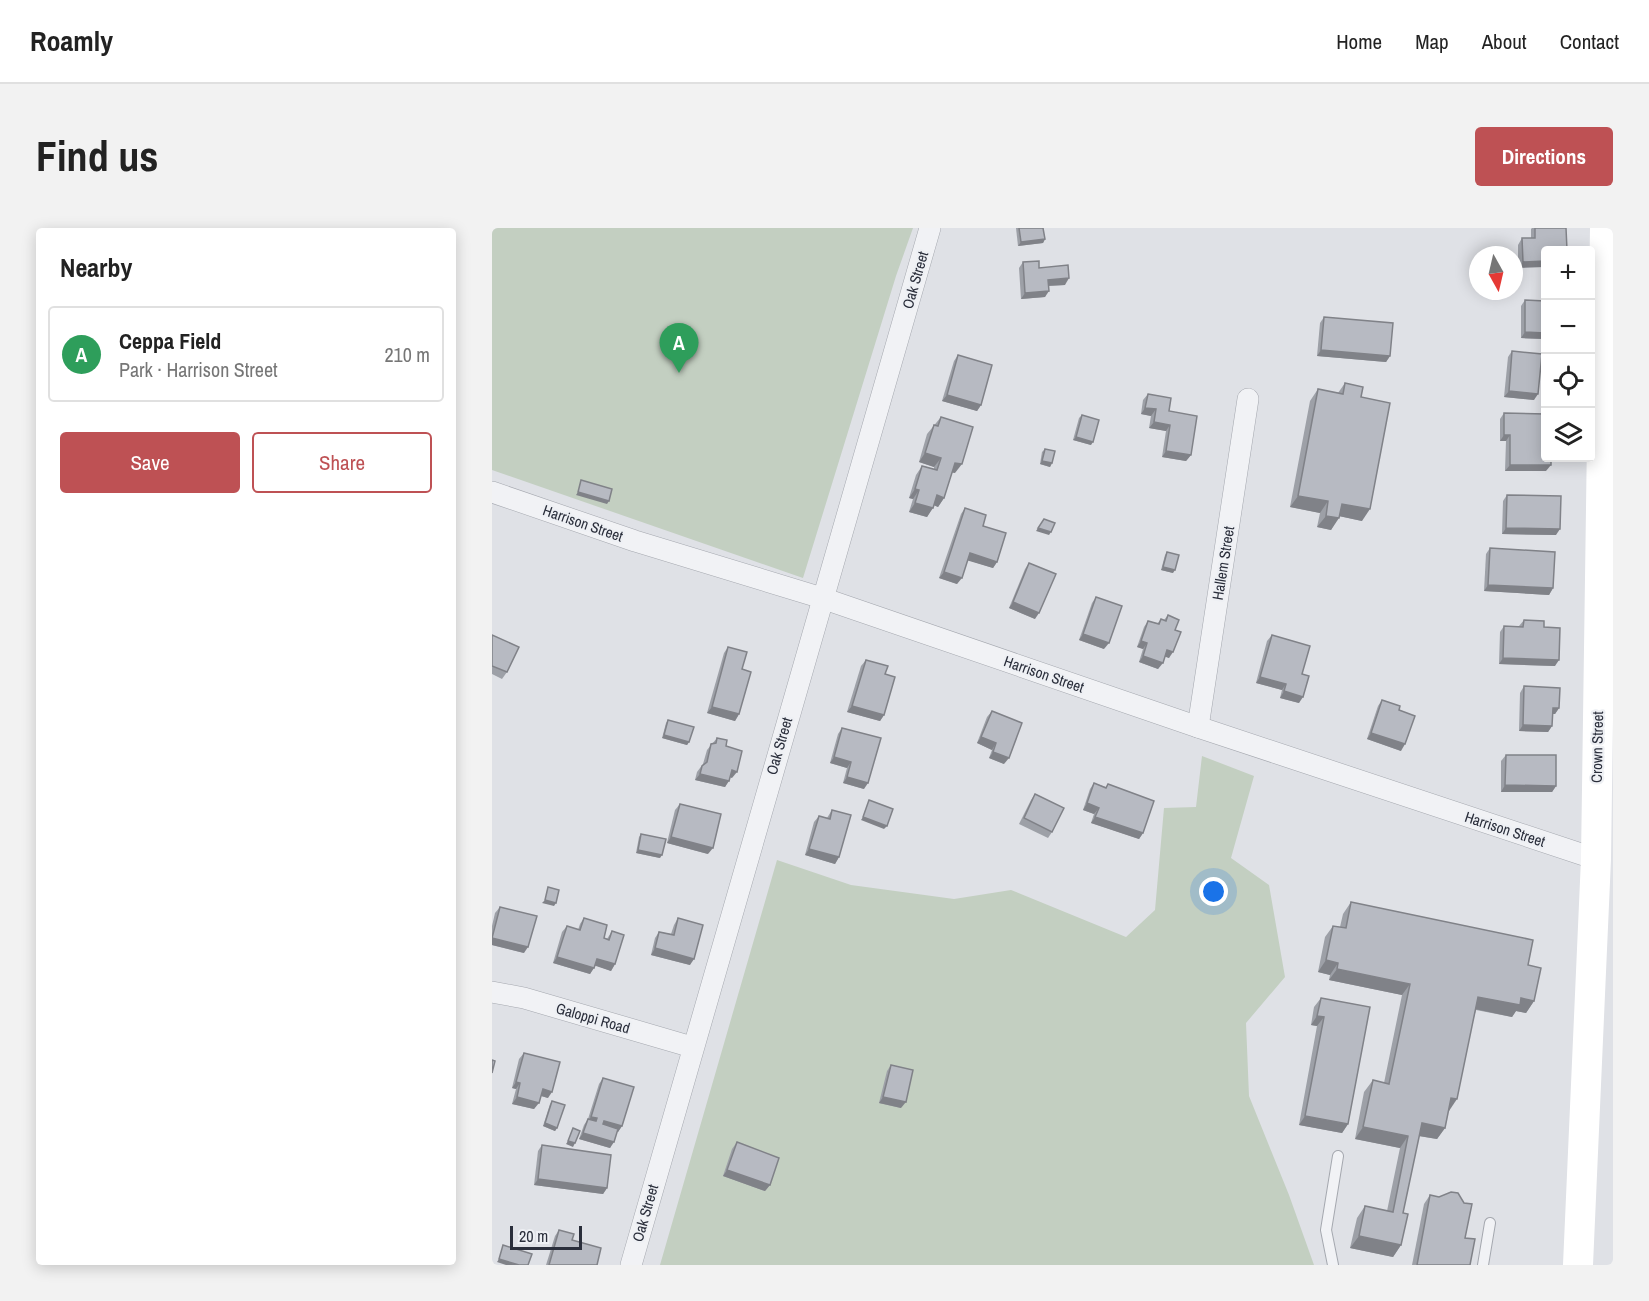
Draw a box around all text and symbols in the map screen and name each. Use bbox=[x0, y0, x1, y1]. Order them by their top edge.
text: Roamly bbox=[30, 22, 113, 60]
text: Home bbox=[1336, 27, 1382, 56]
text: Map bbox=[1415, 27, 1449, 56]
text: About bbox=[1482, 27, 1527, 56]
text: Contact bbox=[1560, 27, 1619, 56]
button: Directions bbox=[1475, 127, 1613, 186]
text: Find us bbox=[36, 128, 158, 184]
north arrow bbox=[1469, 246, 1523, 300]
map controls bbox=[1541, 246, 1595, 462]
button: + bbox=[1541, 246, 1595, 300]
street label: Oak Street bbox=[897, 248, 933, 311]
text: Nearby bbox=[60, 250, 132, 285]
button: − bbox=[1541, 300, 1595, 354]
pin: A bbox=[660, 324, 699, 373]
text: Ceppa Field bbox=[119, 326, 221, 356]
text: A bbox=[76, 341, 87, 368]
text: 210 m bbox=[384, 341, 430, 368]
button: locate bbox=[1541, 354, 1595, 408]
text: Park · Harrison Street bbox=[119, 356, 278, 383]
button: layers bbox=[1541, 408, 1595, 462]
button: Save bbox=[60, 432, 240, 493]
button: Share bbox=[252, 432, 432, 493]
street label: Harrison Street bbox=[540, 499, 626, 547]
street label: Hallem Street bbox=[1207, 524, 1239, 601]
street label: Harrison Street bbox=[1001, 650, 1087, 698]
street label: Crown Street bbox=[1586, 710, 1608, 783]
street label: Oak Street bbox=[761, 714, 797, 777]
street label: Harrison Street bbox=[1462, 806, 1548, 852]
your location bbox=[1199, 877, 1228, 906]
street label: Galoppi Road bbox=[554, 997, 632, 1039]
street label: Oak Street bbox=[627, 1181, 663, 1244]
scale bar bbox=[510, 1223, 582, 1250]
text: 20 m bbox=[519, 1225, 548, 1247]

